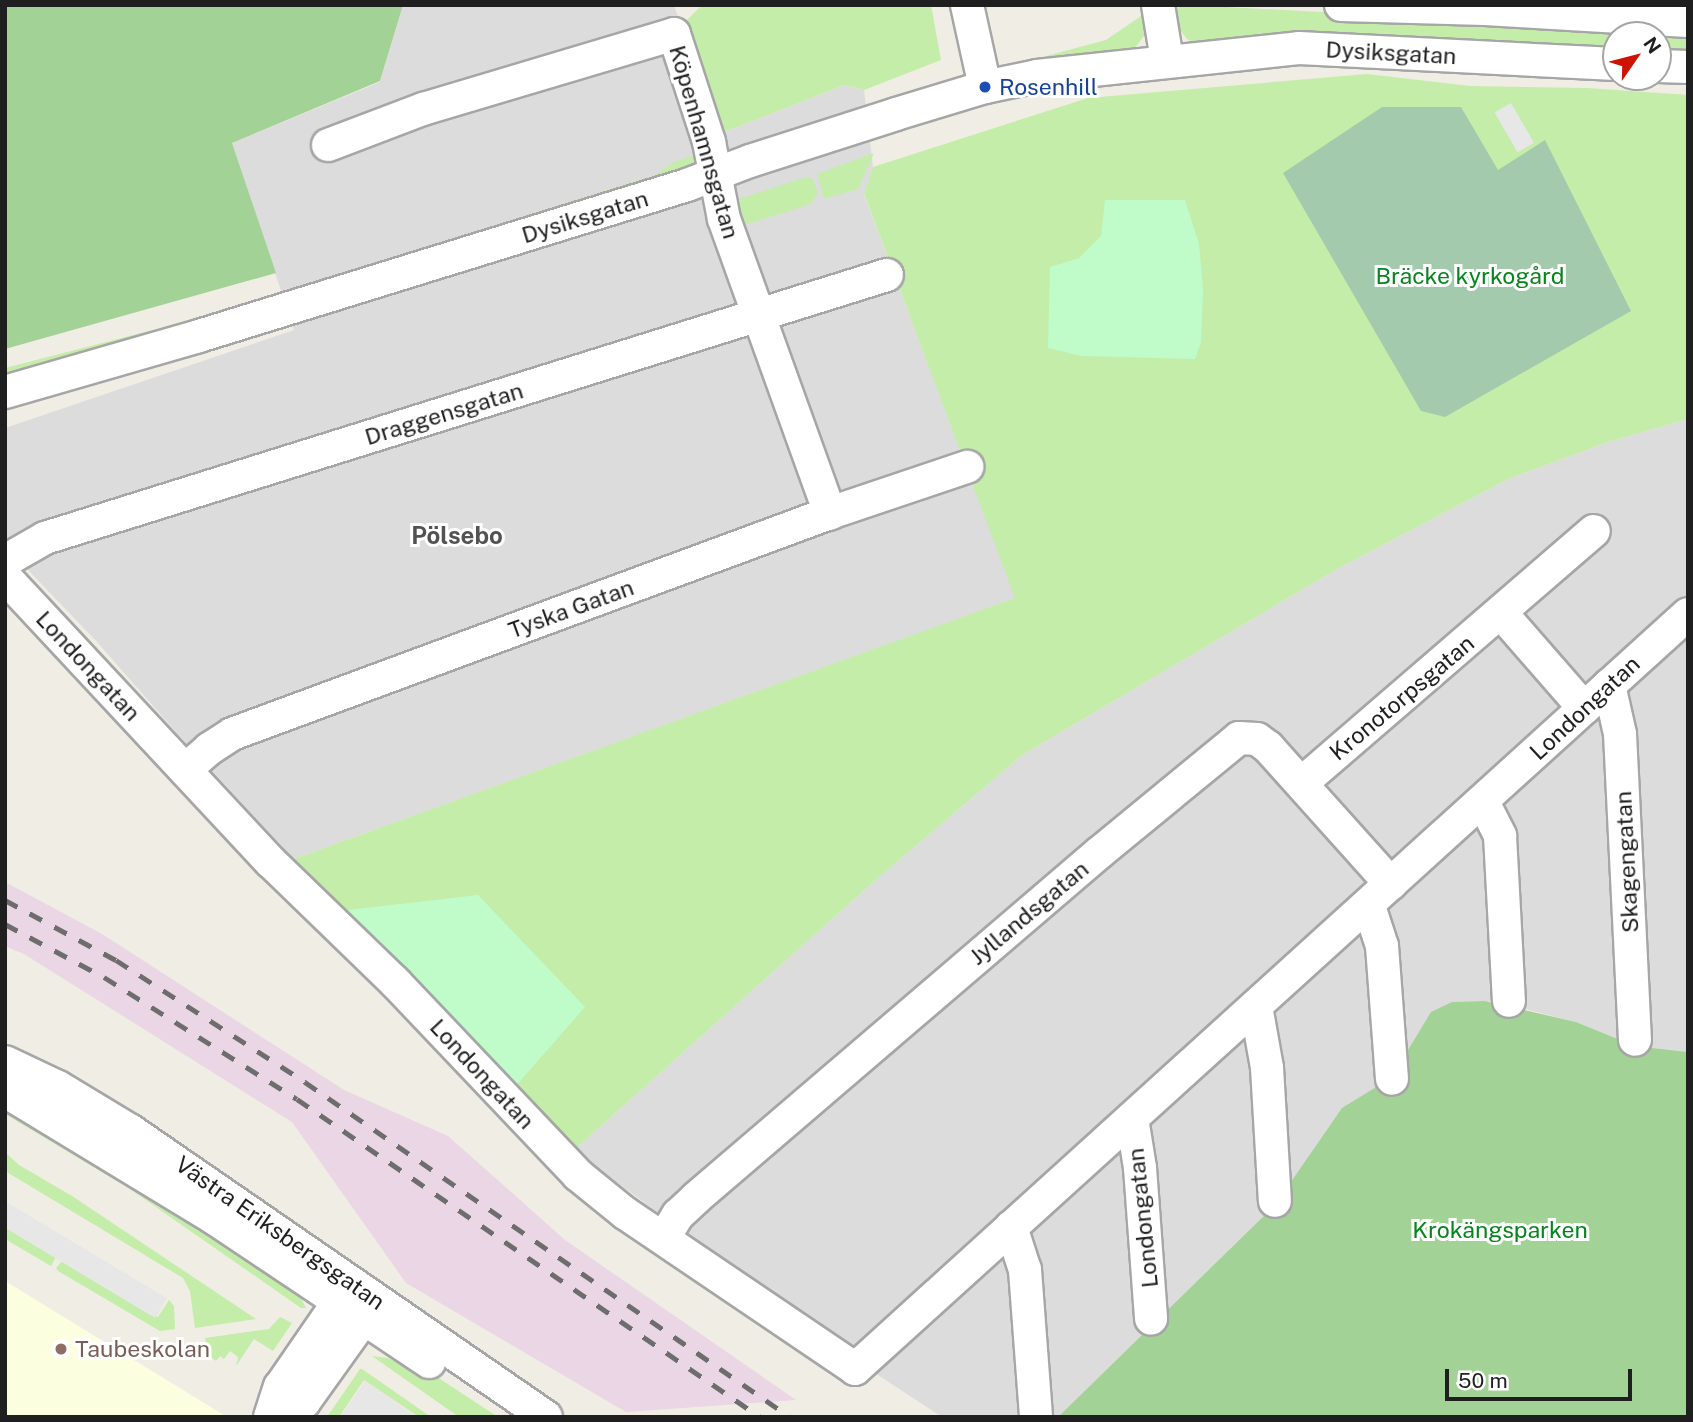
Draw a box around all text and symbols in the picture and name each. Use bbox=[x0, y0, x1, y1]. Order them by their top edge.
north arrow bbox=[1602, 21, 1672, 91]
text: N bbox=[1639, 33, 1666, 57]
street label: Dysiksgatan bbox=[1325, 36, 1457, 70]
street label: Köpenhamnsgatan bbox=[663, 42, 745, 242]
place label: Rosenhill bbox=[999, 73, 1098, 101]
marker: Rosenhill bbox=[977, 79, 993, 95]
street label: Dysiksgatan bbox=[518, 185, 652, 249]
park label: Bräcke kyrkogård bbox=[1375, 262, 1565, 290]
street label: Draggensgatan bbox=[362, 377, 526, 451]
district label: Pölsebo bbox=[411, 522, 503, 550]
street label: Tyska Gatan bbox=[505, 574, 637, 644]
street label: Londongatan bbox=[30, 605, 146, 727]
street label: Kronotorpsgatan bbox=[1324, 630, 1480, 766]
street label: Londongatan bbox=[1524, 650, 1646, 766]
street label: Skagengatan bbox=[1610, 790, 1644, 934]
street label: Jyllandsgatan bbox=[964, 855, 1094, 971]
street label: Londongatan bbox=[424, 1013, 540, 1135]
street label: Londongatan bbox=[1122, 1147, 1164, 1289]
street label: Västra Eriksbergsgatan bbox=[170, 1150, 390, 1316]
park label: Krokängsparken bbox=[1412, 1216, 1588, 1244]
place label: Taubeskolan bbox=[75, 1335, 210, 1363]
marker: Taubeskolan bbox=[53, 1341, 69, 1357]
scale bar bbox=[1448, 1356, 1635, 1400]
text: 50 m bbox=[1458, 1368, 1508, 1393]

